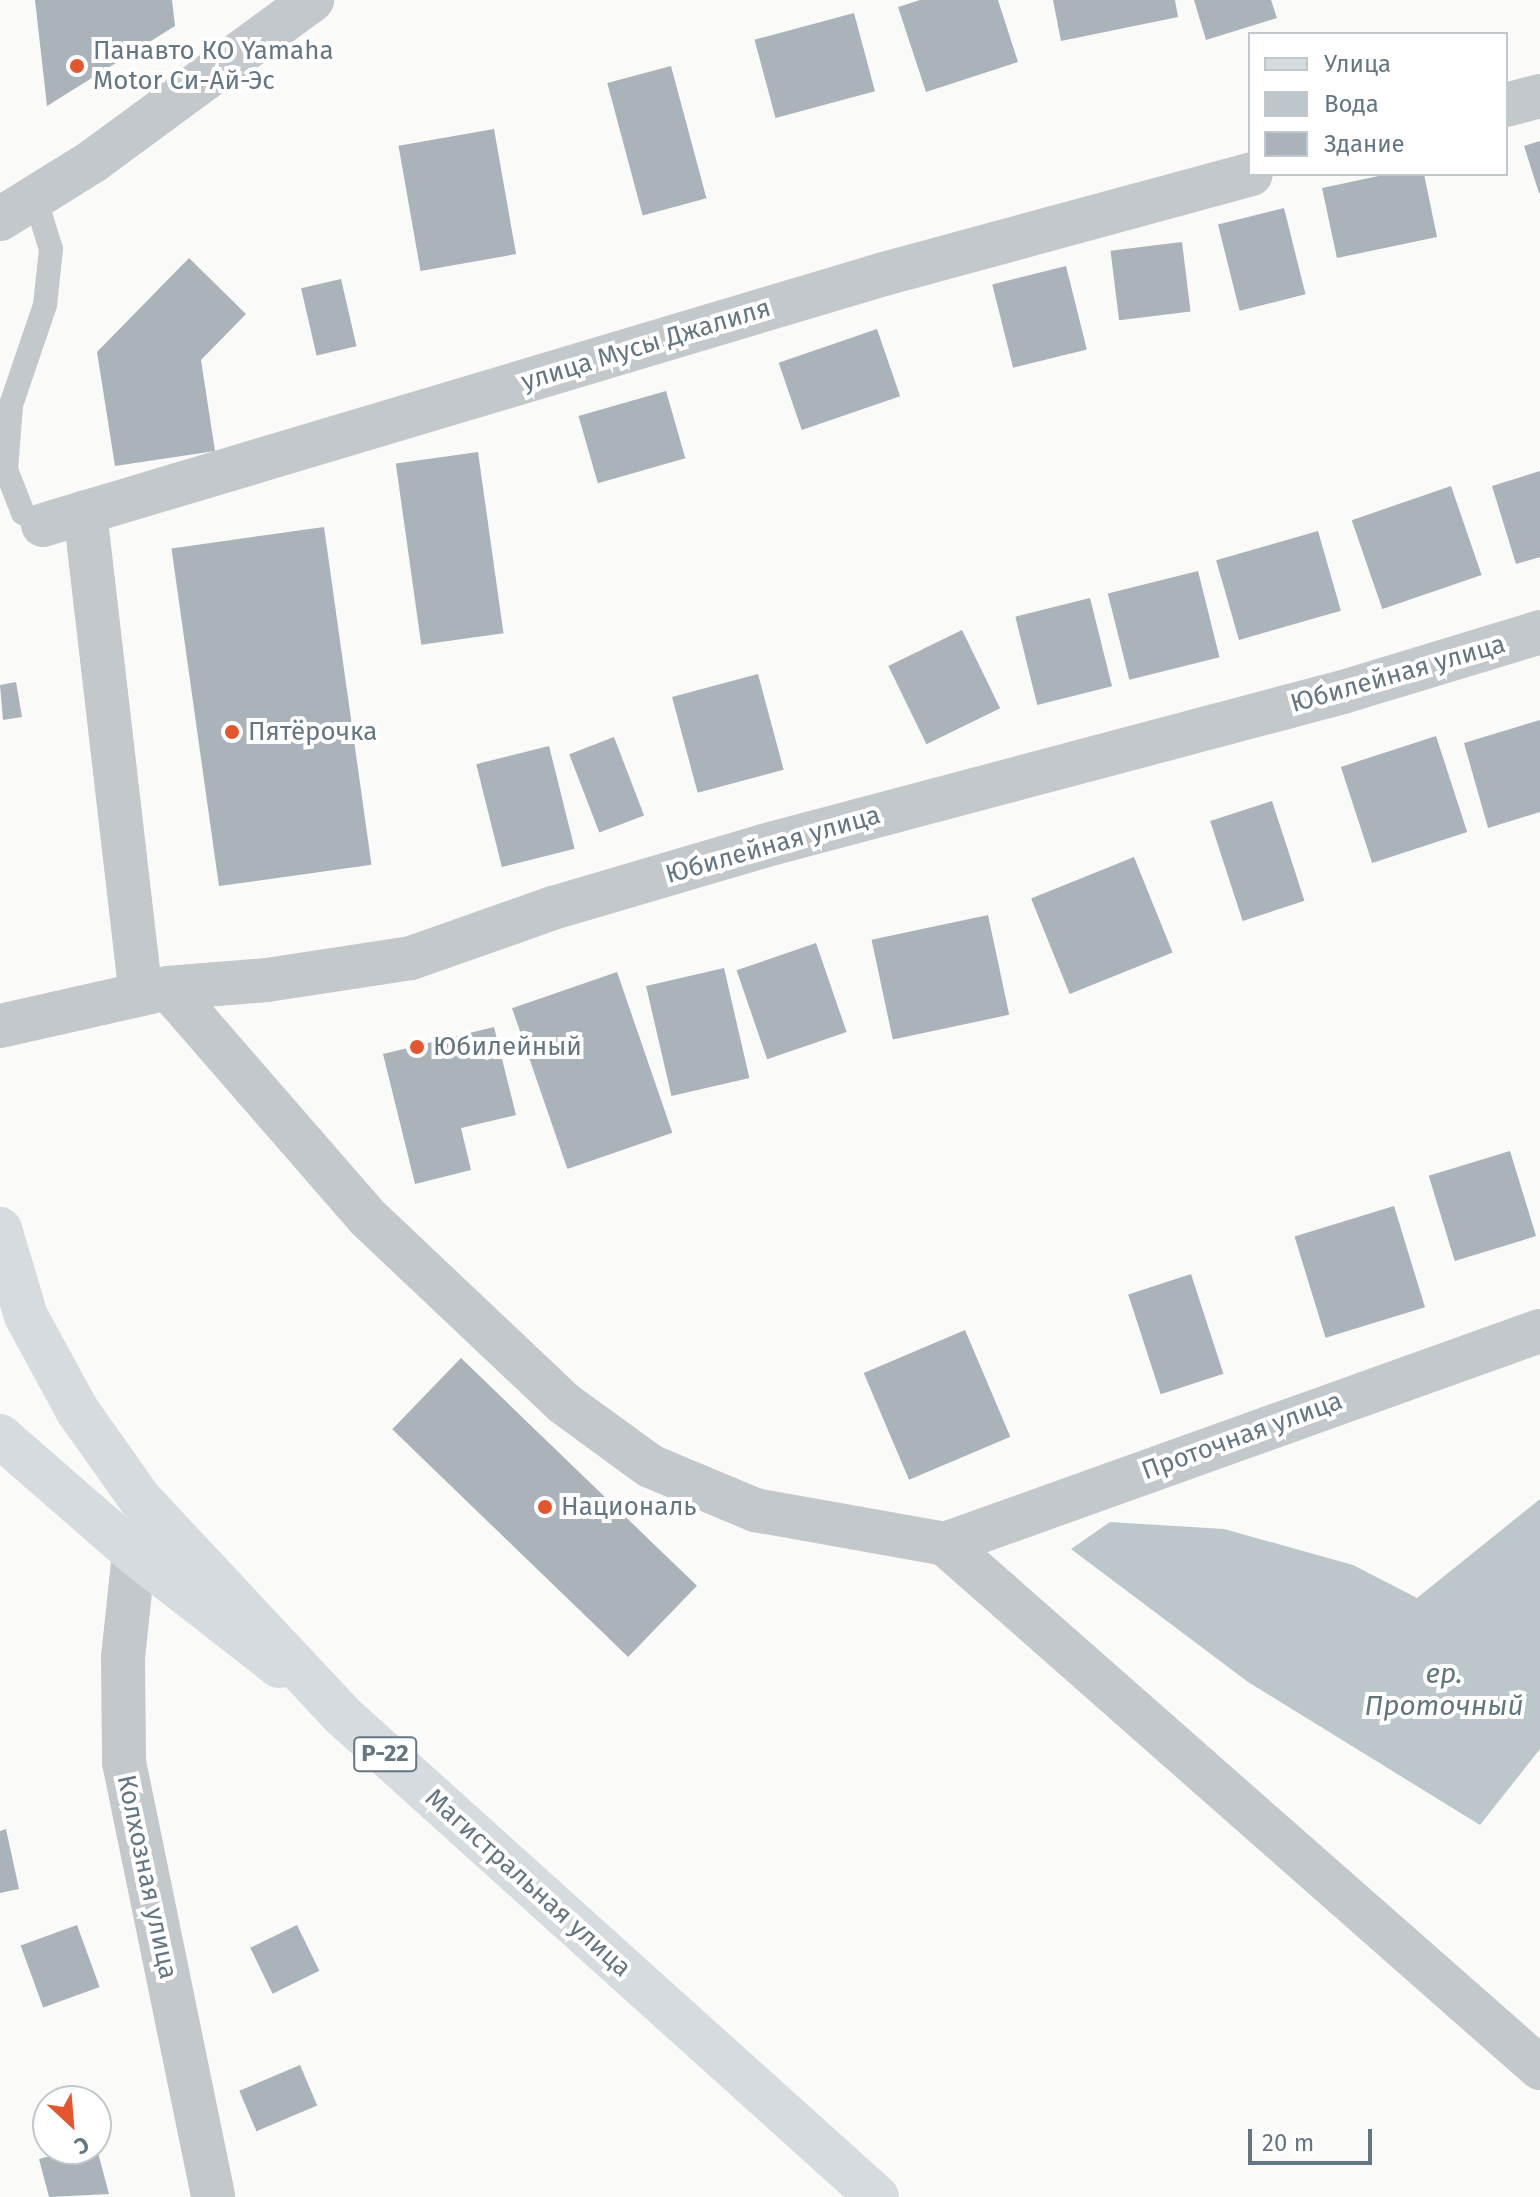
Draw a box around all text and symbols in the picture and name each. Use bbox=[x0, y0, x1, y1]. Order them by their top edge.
legend bbox=[1248, 32, 1508, 176]
place label: Панавто КО Yamaha Motor Си-Ай-Эс bbox=[93, 35, 334, 96]
text: Улица bbox=[1324, 50, 1391, 78]
marker: Панавто КО Yamaha Motor Си-Ай-Эс bbox=[68, 57, 86, 75]
text: Вода bbox=[1324, 90, 1379, 118]
text: Здание bbox=[1324, 130, 1405, 158]
street label: улица Мусы Джалиля bbox=[518, 292, 774, 398]
street label: Юбилейная улица bbox=[1287, 628, 1509, 720]
place label: Пятёрочка bbox=[248, 716, 377, 748]
marker: Пятёрочка bbox=[223, 723, 241, 741]
street label: Юбилейная улица bbox=[662, 799, 884, 891]
place label: Юбилейный bbox=[433, 1031, 582, 1063]
marker: Юбилейный bbox=[408, 1038, 426, 1056]
street label: Проточная улица bbox=[1137, 1385, 1347, 1487]
place label: Националь bbox=[561, 1491, 697, 1523]
marker: Националь bbox=[536, 1498, 554, 1516]
water label: ер. Проточный bbox=[1364, 1657, 1524, 1723]
road number: Р-22 bbox=[353, 1734, 417, 1774]
street label: Колхозная улица bbox=[110, 1772, 184, 1982]
street label: Магистральная улица bbox=[419, 1782, 637, 1984]
north arrow bbox=[32, 2085, 112, 2165]
scale bar bbox=[1252, 2113, 1376, 2163]
text: 20 m bbox=[1262, 2129, 1314, 2157]
text: С bbox=[70, 2130, 93, 2160]

